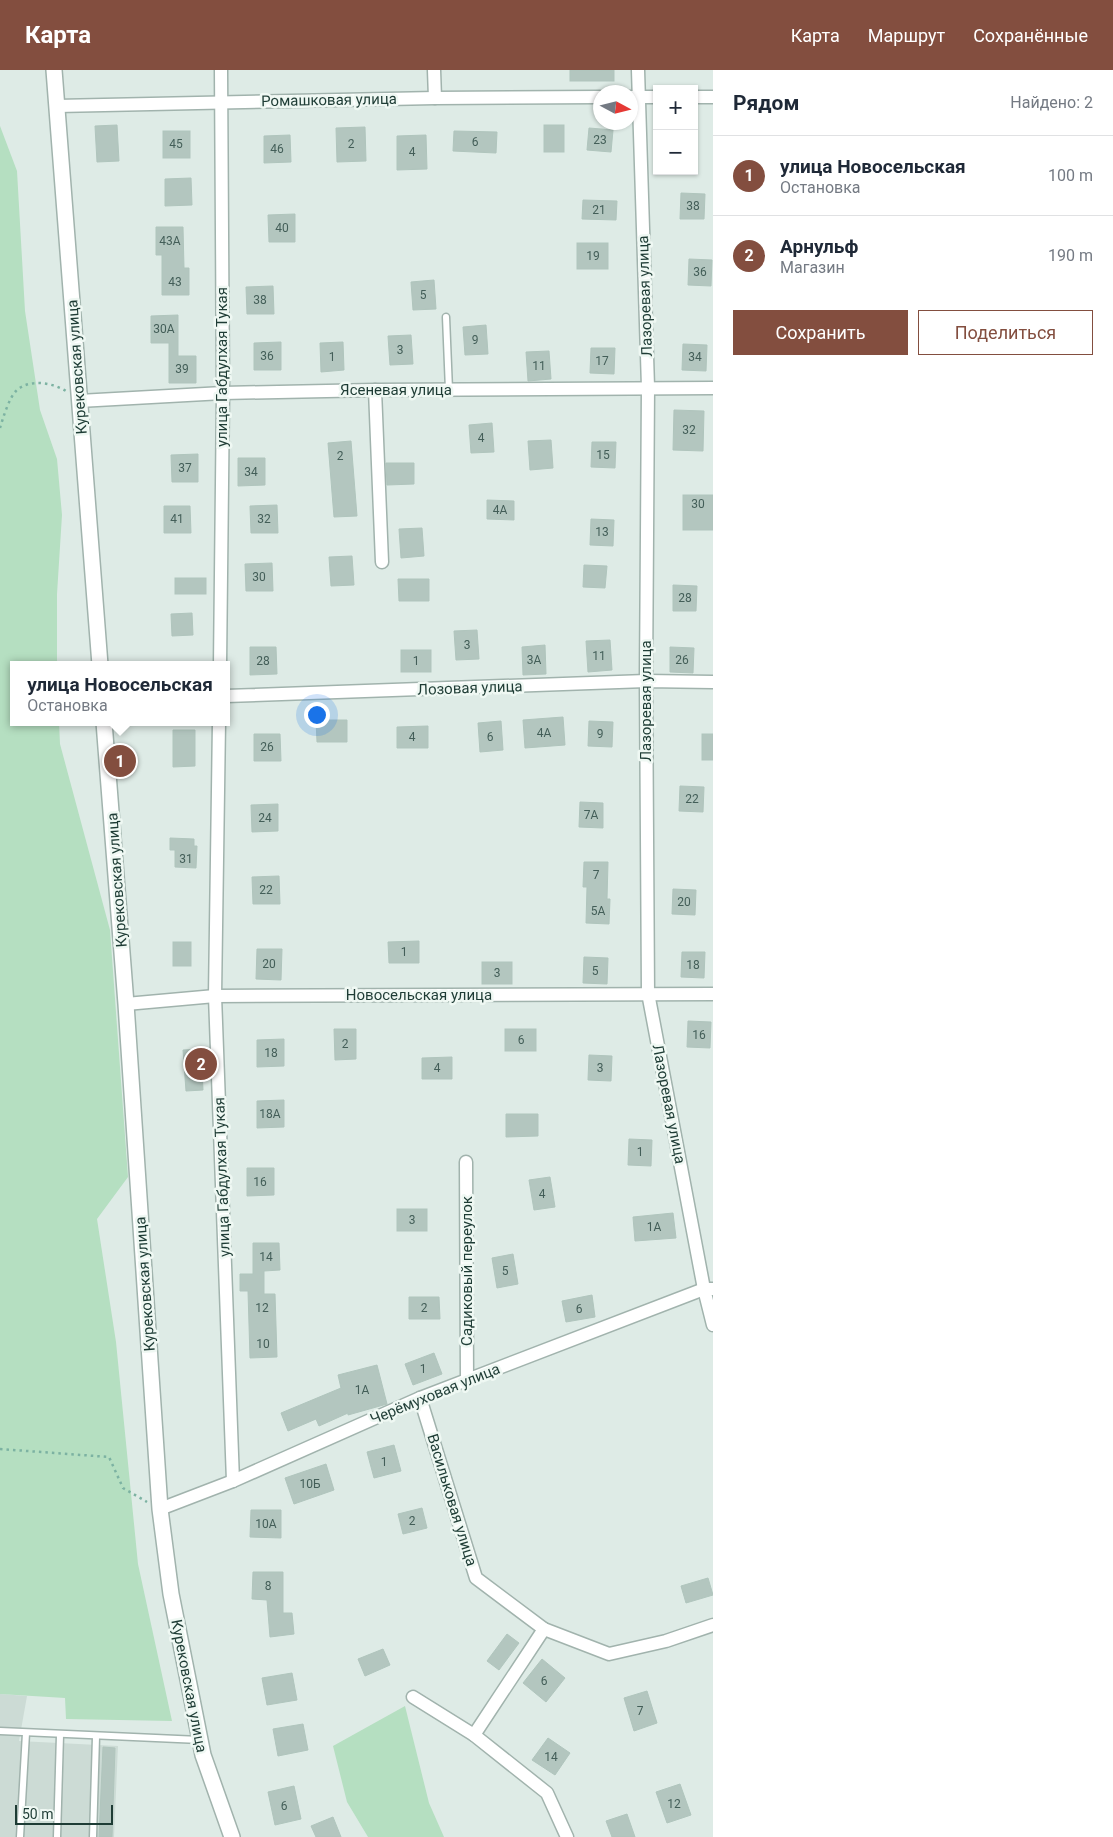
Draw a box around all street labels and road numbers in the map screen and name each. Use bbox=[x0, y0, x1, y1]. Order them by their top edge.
street label: Ромашковая улица bbox=[261, 90, 397, 110]
street label: Лазоревая улица bbox=[634, 235, 656, 357]
street label: улица Габдулхая Тукая bbox=[213, 287, 231, 447]
street label: Курековская улица bbox=[63, 299, 91, 435]
street label: Ясеневая улица bbox=[340, 381, 452, 399]
street label: Лазоревая улица bbox=[637, 640, 655, 762]
street label: Лозовая улица bbox=[417, 677, 523, 699]
street label: Курековская улица bbox=[103, 812, 131, 948]
street label: Новосельская улица bbox=[346, 986, 492, 1004]
street label: Лазоревая улица bbox=[649, 1043, 689, 1165]
street label: улица Габдулхая Тукая bbox=[210, 1097, 234, 1257]
street label: Садиковый переулок bbox=[458, 1196, 476, 1346]
street label: Курековская улица bbox=[131, 1216, 159, 1352]
street label: Черёмуховая улица bbox=[367, 1360, 503, 1428]
street label: Васильковая улица bbox=[423, 1432, 481, 1568]
street label: Курековская улица bbox=[167, 1618, 211, 1754]

